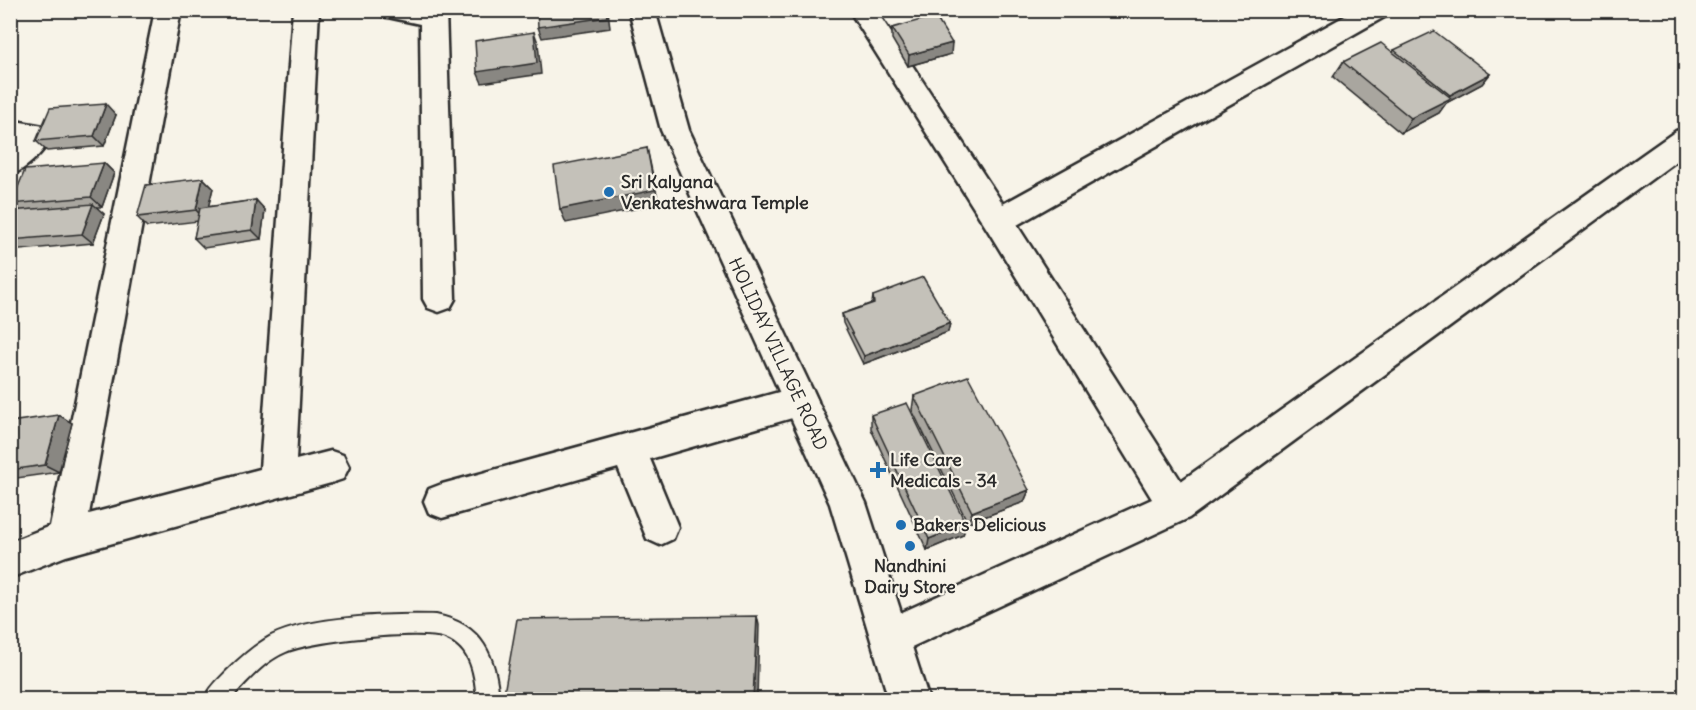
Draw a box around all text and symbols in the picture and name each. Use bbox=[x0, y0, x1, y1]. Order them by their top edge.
place label: Sri Kalyana Venkateshwara Temple bbox=[621, 170, 809, 214]
marker: Sri Kalyana Venkateshwara Temple bbox=[602, 185, 616, 199]
street label: HOLIDAY VILLAGE ROAD bbox=[724, 254, 833, 454]
place label: Life Care Medicals - 34 bbox=[890, 448, 998, 492]
marker: Life Care Medicals - 34 bbox=[871, 463, 885, 477]
place label: Bakers Delicious bbox=[913, 513, 1046, 536]
marker: Bakers Delicious bbox=[894, 518, 908, 532]
marker: Nandhini Dairy Store bbox=[903, 539, 917, 553]
place label: Nandhini Dairy Store bbox=[864, 554, 956, 598]

